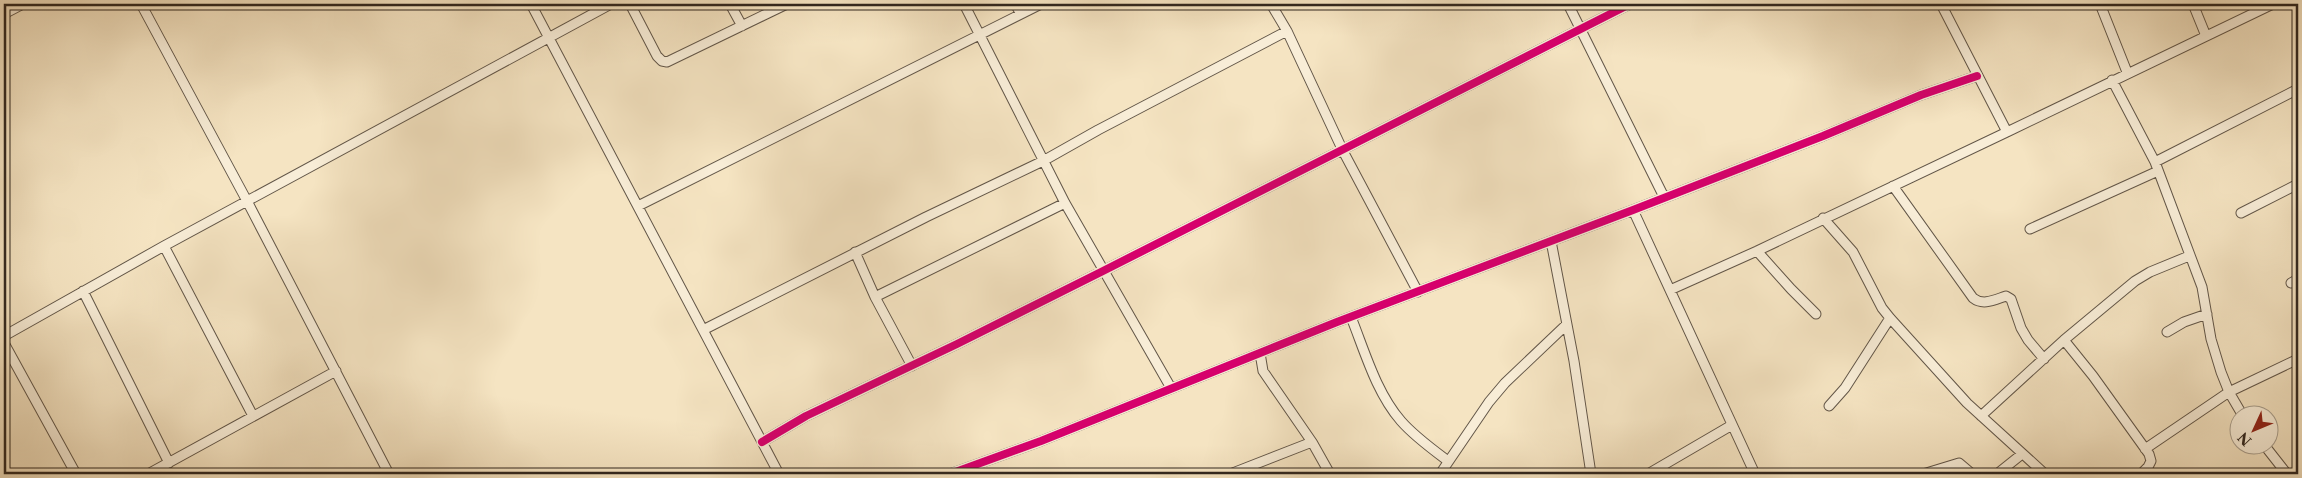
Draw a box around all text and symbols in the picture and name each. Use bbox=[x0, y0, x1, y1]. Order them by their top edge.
north arrow bbox=[2230, 406, 2280, 456]
text: N bbox=[2234, 428, 2255, 450]

